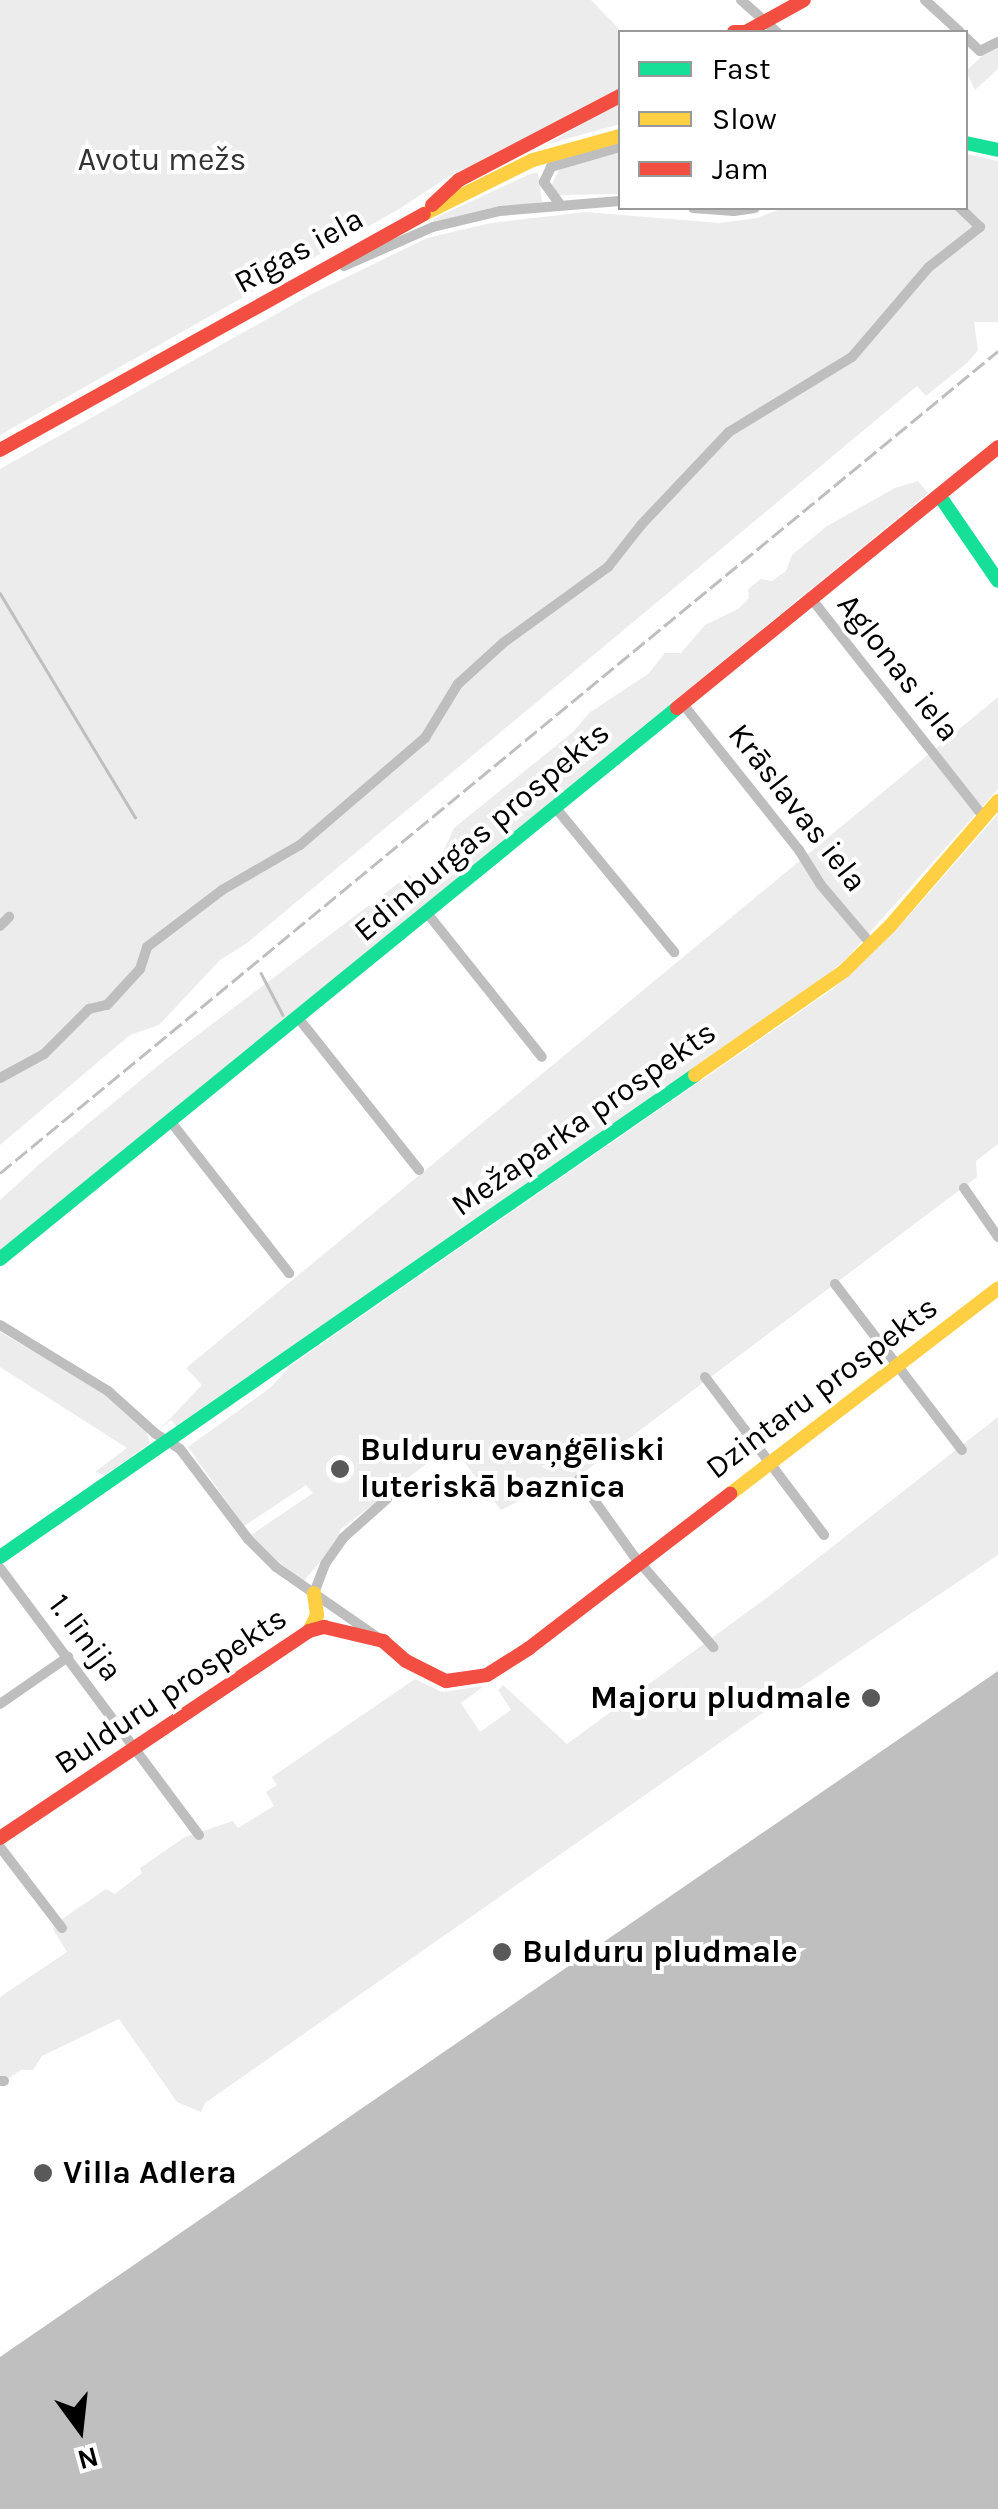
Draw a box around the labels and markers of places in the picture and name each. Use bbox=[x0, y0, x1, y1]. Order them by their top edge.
place label: Bulduru evaņģēliski luteriskā baznīca bbox=[360, 1432, 665, 1507]
marker: Bulduru evaņģēliski luteriskā baznīca bbox=[329, 1458, 351, 1480]
place label: Majoru pludmale bbox=[590, 1679, 851, 1717]
marker: Majoru pludmale bbox=[860, 1687, 882, 1709]
place label: Bulduru pludmale bbox=[522, 1933, 798, 1971]
marker: Bulduru pludmale bbox=[491, 1941, 513, 1963]
place label: Villa Adlera bbox=[63, 2154, 237, 2192]
marker: Villa Adlera bbox=[32, 2162, 54, 2184]

